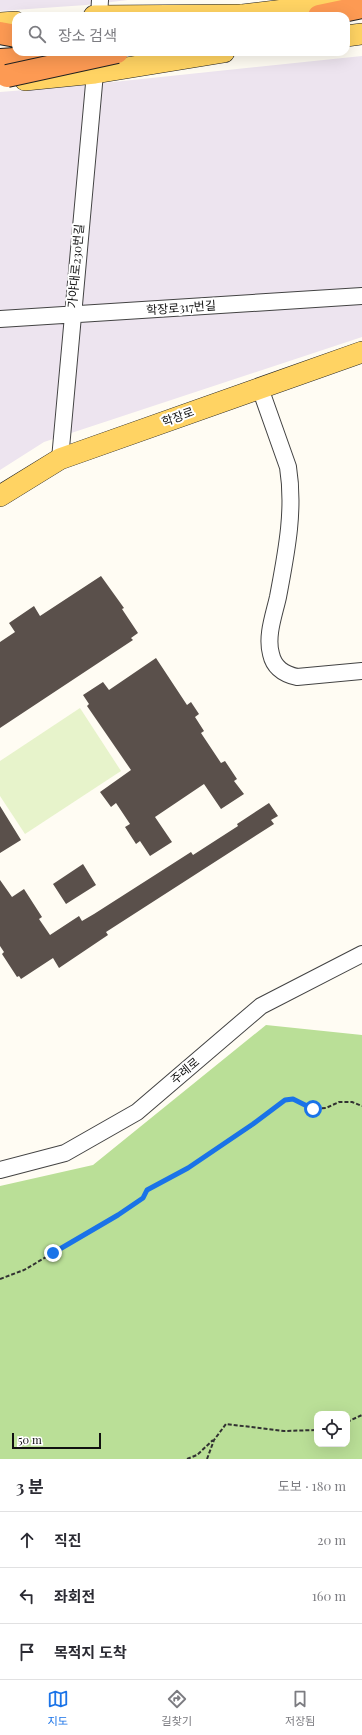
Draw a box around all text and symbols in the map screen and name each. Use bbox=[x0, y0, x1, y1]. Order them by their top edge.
search box bbox=[12, 12, 350, 56]
icon: search bbox=[26, 23, 48, 45]
text: 장소 검색 bbox=[58, 25, 117, 45]
street label: 가야대로230번길 bbox=[63, 223, 87, 309]
street label: 학장로317번길 bbox=[145, 297, 216, 317]
street label: 학장로 bbox=[159, 403, 196, 429]
street label: 주례로 bbox=[167, 1053, 202, 1087]
route start bbox=[304, 1100, 322, 1118]
route end bbox=[44, 1244, 62, 1262]
map controls bbox=[314, 1411, 350, 1447]
button: locate bbox=[314, 1411, 350, 1447]
scale bar bbox=[12, 1431, 101, 1450]
text: 50 m bbox=[18, 1432, 42, 1447]
text: 3 분 bbox=[16, 1475, 44, 1497]
text: 도보 · 180 m bbox=[278, 1477, 346, 1494]
icon: ahead bbox=[16, 1529, 38, 1551]
text: 직진 bbox=[54, 1530, 82, 1550]
text: 20 m bbox=[317, 1531, 346, 1548]
icon: left bbox=[16, 1585, 38, 1607]
text: 좌회전 bbox=[54, 1586, 95, 1606]
text: 160 m bbox=[312, 1587, 346, 1604]
icon: arrive bbox=[16, 1641, 38, 1663]
text: 목적지 도착 bbox=[54, 1642, 127, 1662]
tab: 지도 bbox=[47, 1688, 69, 1728]
tab: 길찾기 bbox=[162, 1688, 192, 1728]
tab: 저장됨 bbox=[285, 1688, 315, 1728]

